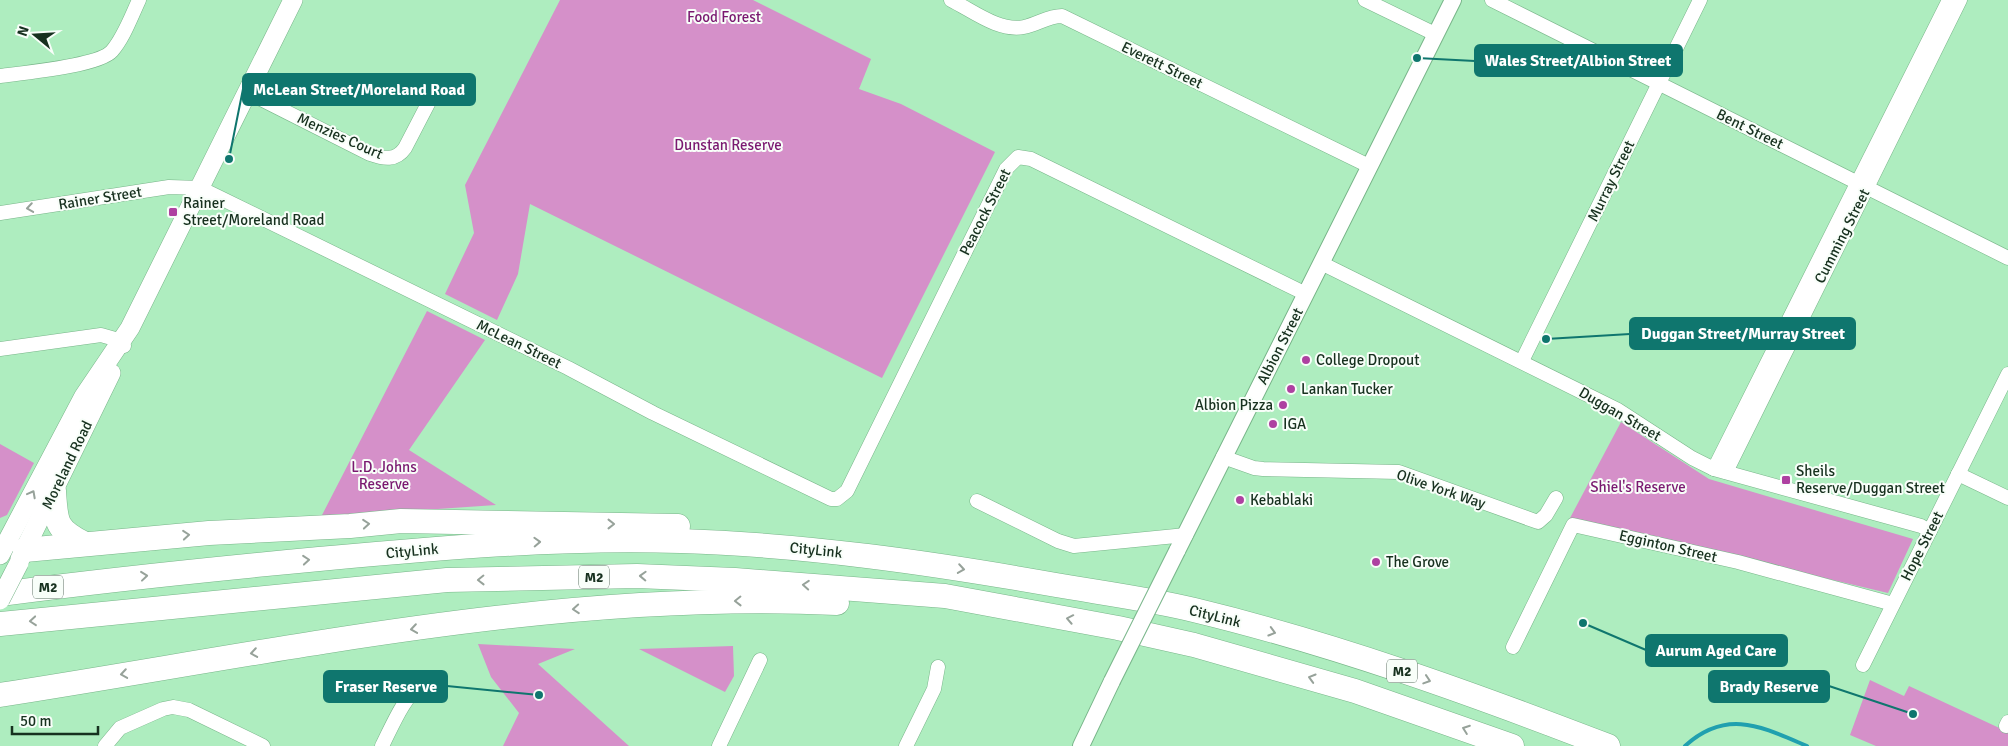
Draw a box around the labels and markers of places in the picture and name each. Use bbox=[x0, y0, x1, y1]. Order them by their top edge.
callout: Wales Street/Albion Street bbox=[1475, 45, 1682, 76]
callout: McLean Street/Moreland Road bbox=[243, 74, 475, 105]
place label: Rainer Street/Moreland Road bbox=[183, 194, 324, 229]
marker: Rainer Street/Moreland Road bbox=[167, 206, 179, 218]
callout: Duggan Street/Murray Street bbox=[1630, 318, 1855, 349]
place label: College Dropout bbox=[1316, 351, 1419, 369]
marker: College Dropout bbox=[1300, 354, 1312, 366]
place label: Lankan Tucker bbox=[1301, 380, 1393, 398]
marker: Lankan Tucker bbox=[1285, 383, 1297, 395]
place label: Albion Pizza bbox=[1195, 396, 1273, 414]
marker: Albion Pizza bbox=[1277, 399, 1289, 411]
place label: IGA bbox=[1283, 415, 1306, 433]
marker: IGA bbox=[1267, 418, 1279, 430]
place label: Sheils Reserve/Duggan Street bbox=[1796, 462, 1945, 497]
marker: Sheils Reserve/Duggan Street bbox=[1780, 474, 1792, 486]
place label: Kebablaki bbox=[1250, 491, 1313, 509]
marker: Kebablaki bbox=[1234, 494, 1246, 506]
place label: The Grove bbox=[1386, 553, 1449, 571]
marker: The Grove bbox=[1370, 556, 1382, 568]
callout: Aurum Aged Care bbox=[1646, 635, 1787, 666]
callout: Fraser Reserve bbox=[324, 671, 447, 702]
callout: Brady Reserve bbox=[1709, 671, 1829, 702]

